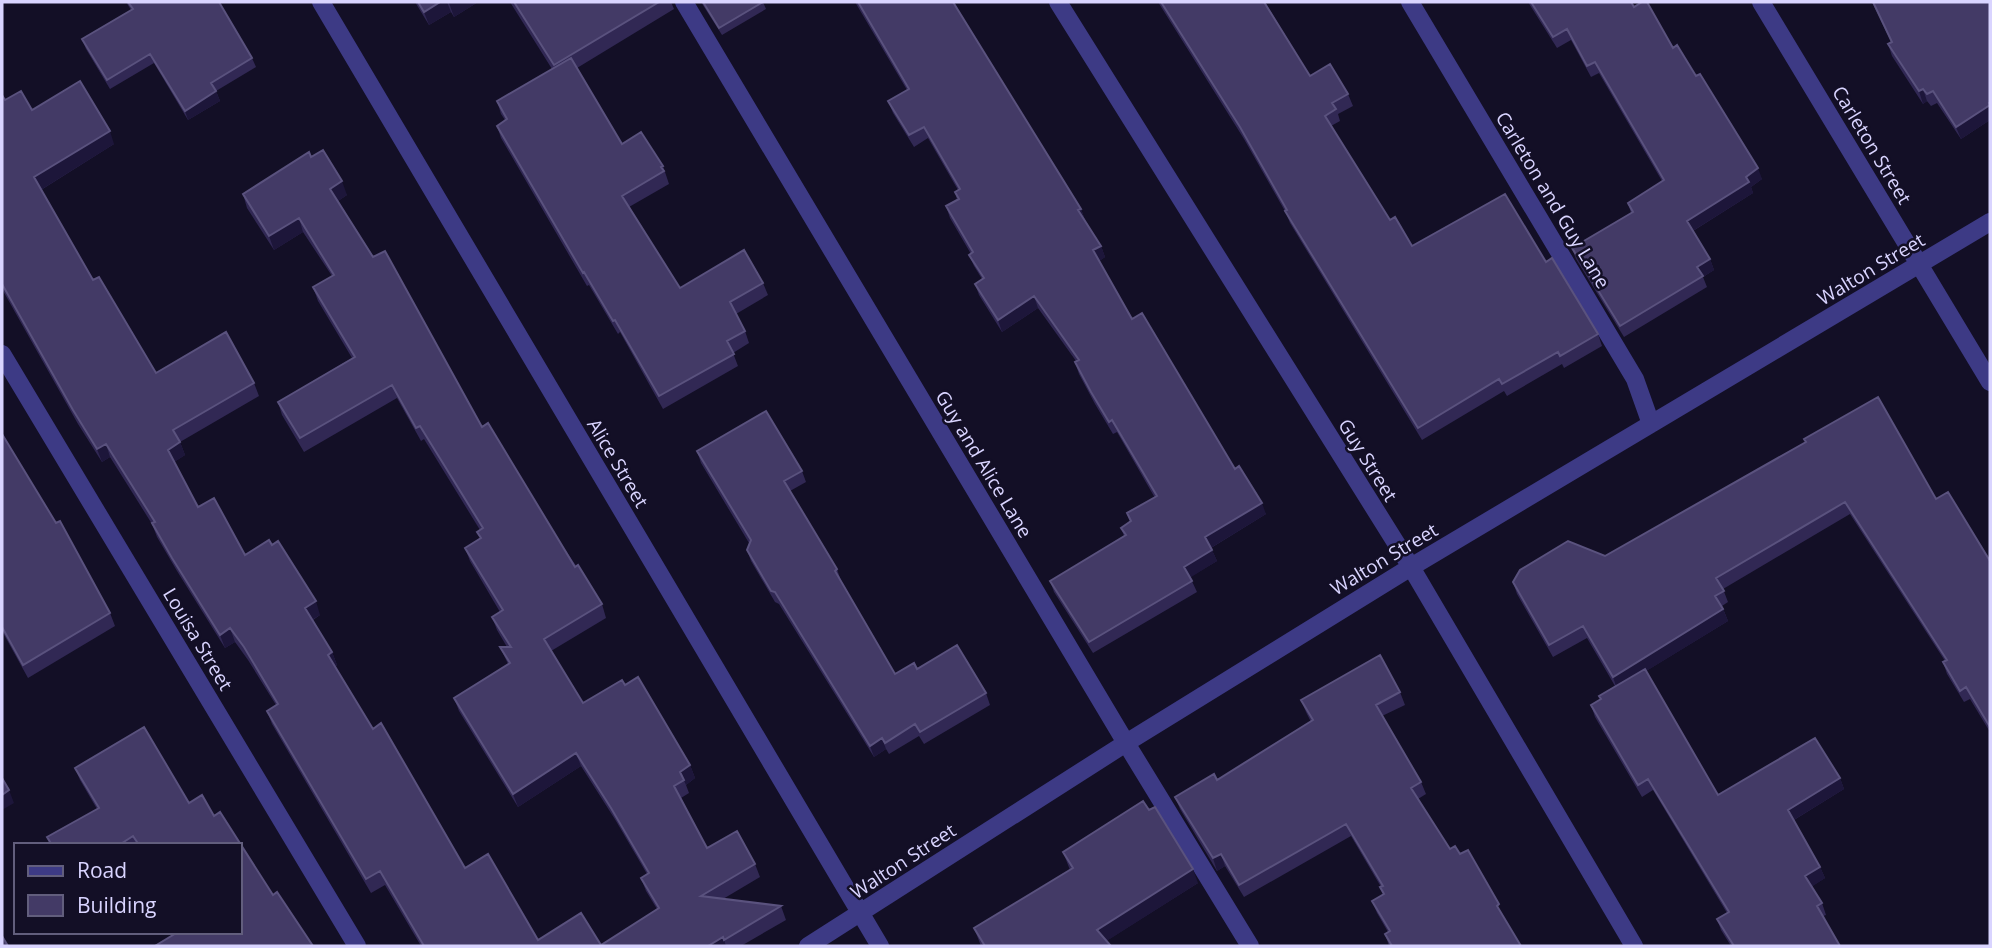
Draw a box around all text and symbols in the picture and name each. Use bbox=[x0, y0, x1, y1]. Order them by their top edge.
street label: Carleton Street bbox=[1826, 81, 1918, 209]
street label: Carleton and Guy Lane bbox=[1490, 107, 1616, 293]
street label: Walton Street bbox=[1813, 227, 1930, 311]
street label: Guy and Alice Lane bbox=[930, 385, 1038, 543]
street label: Alice Street bbox=[581, 414, 655, 512]
street label: Guy Street bbox=[1332, 414, 1404, 507]
street label: Walton Street bbox=[1326, 517, 1443, 601]
street label: Louisa Street bbox=[157, 583, 239, 695]
street label: Walton Street bbox=[845, 817, 961, 905]
legend bbox=[14, 843, 242, 934]
text: Road bbox=[77, 856, 127, 884]
text: Building bbox=[77, 891, 156, 919]

